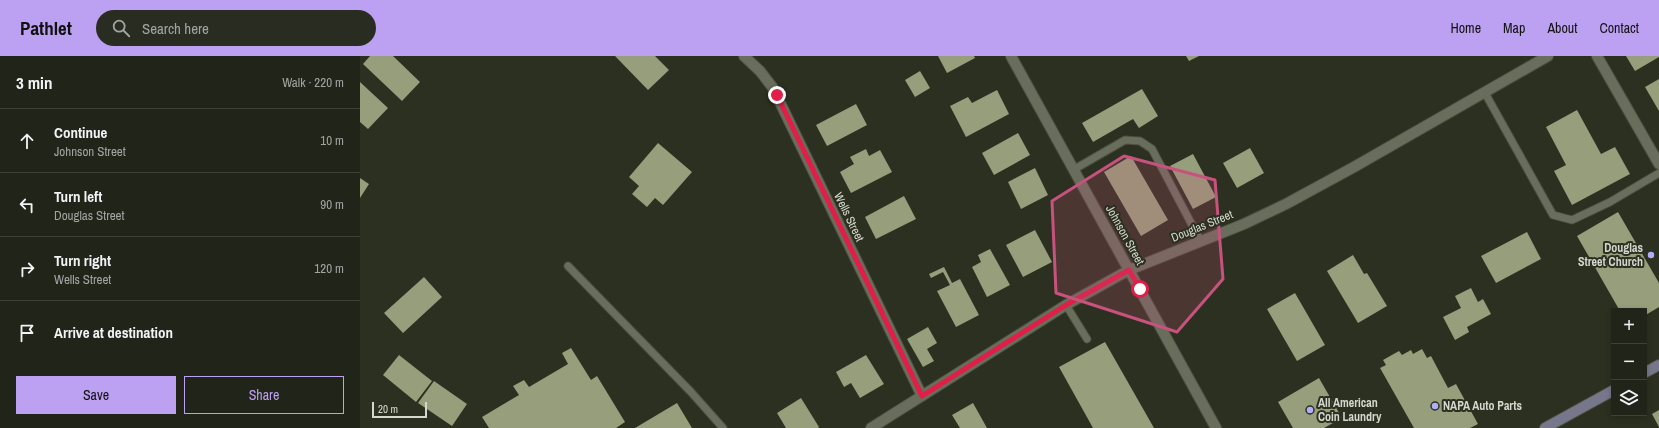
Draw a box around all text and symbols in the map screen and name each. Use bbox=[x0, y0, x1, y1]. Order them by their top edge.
search box bbox=[96, 10, 376, 46]
text: Pathlet bbox=[20, 15, 72, 41]
icon: search bbox=[110, 17, 132, 39]
text: Search here bbox=[142, 18, 209, 39]
text: Home bbox=[1450, 19, 1481, 37]
text: Map bbox=[1503, 19, 1525, 37]
text: About bbox=[1547, 19, 1577, 37]
text: Contact bbox=[1599, 19, 1639, 37]
text: 3 min bbox=[16, 71, 52, 94]
text: Walk · 220 m bbox=[282, 74, 344, 91]
route end bbox=[768, 86, 786, 104]
text: Continue bbox=[54, 122, 107, 143]
icon: ahead bbox=[16, 130, 38, 152]
text: 10 m bbox=[320, 132, 344, 149]
text: Johnson Street bbox=[54, 143, 126, 160]
text: Turn left bbox=[54, 186, 102, 207]
street label: Wells Street bbox=[830, 190, 868, 245]
icon: left bbox=[16, 194, 38, 216]
text: 90 m bbox=[320, 196, 344, 213]
street label: Johnson Street bbox=[1102, 202, 1148, 268]
street label: Douglas Street bbox=[1169, 206, 1235, 246]
text: Douglas Street bbox=[54, 207, 125, 224]
place label: Douglas Street Church bbox=[1578, 240, 1644, 270]
text: Turn right bbox=[54, 250, 111, 271]
marker: Douglas Street Church bbox=[1646, 250, 1656, 260]
icon: right bbox=[16, 258, 38, 280]
text: 120 m bbox=[314, 260, 344, 277]
text: Wells Street bbox=[54, 271, 111, 288]
route start bbox=[1131, 280, 1149, 298]
map controls bbox=[1611, 308, 1647, 416]
button: + bbox=[1611, 308, 1647, 344]
icon: arrive bbox=[16, 322, 38, 344]
text: Arrive at destination bbox=[54, 322, 173, 343]
button: − bbox=[1611, 344, 1647, 380]
button: Save bbox=[16, 376, 176, 414]
button: Share bbox=[184, 376, 344, 414]
button: layers bbox=[1611, 380, 1647, 416]
place label: All American Coin Laundry bbox=[1318, 395, 1382, 425]
place label: NAPA Auto Parts bbox=[1443, 398, 1522, 414]
scale bar bbox=[372, 400, 427, 419]
marker: NAPA Auto Parts bbox=[1430, 401, 1440, 411]
text: 20 m bbox=[378, 402, 398, 416]
marker: All American Coin Laundry bbox=[1305, 405, 1315, 415]

